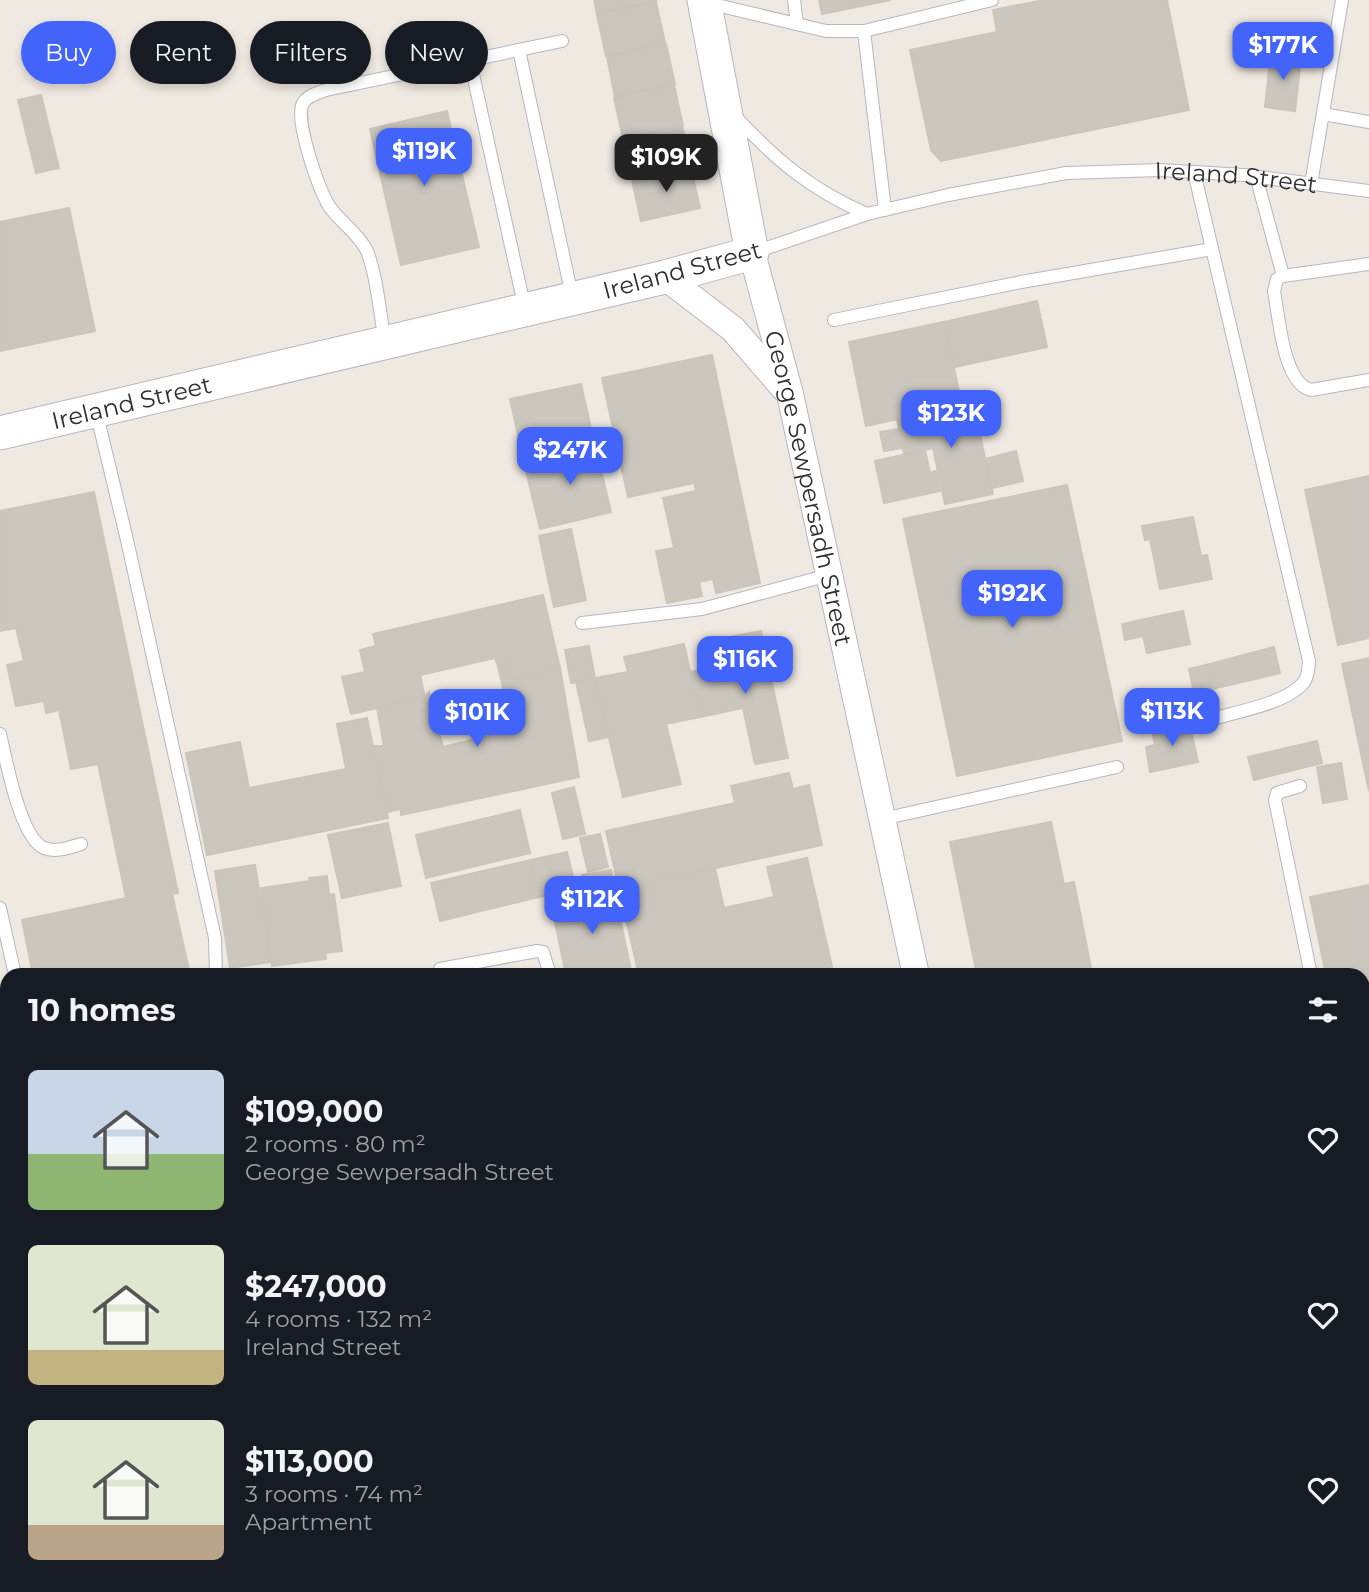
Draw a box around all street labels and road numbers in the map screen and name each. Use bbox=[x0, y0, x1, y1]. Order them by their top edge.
street label: Ireland Street bbox=[1154, 155, 1319, 199]
street label: Ireland Street bbox=[600, 235, 765, 305]
street label: George Sewpersadh Street bbox=[759, 327, 859, 649]
street label: Ireland Street bbox=[49, 369, 214, 435]

